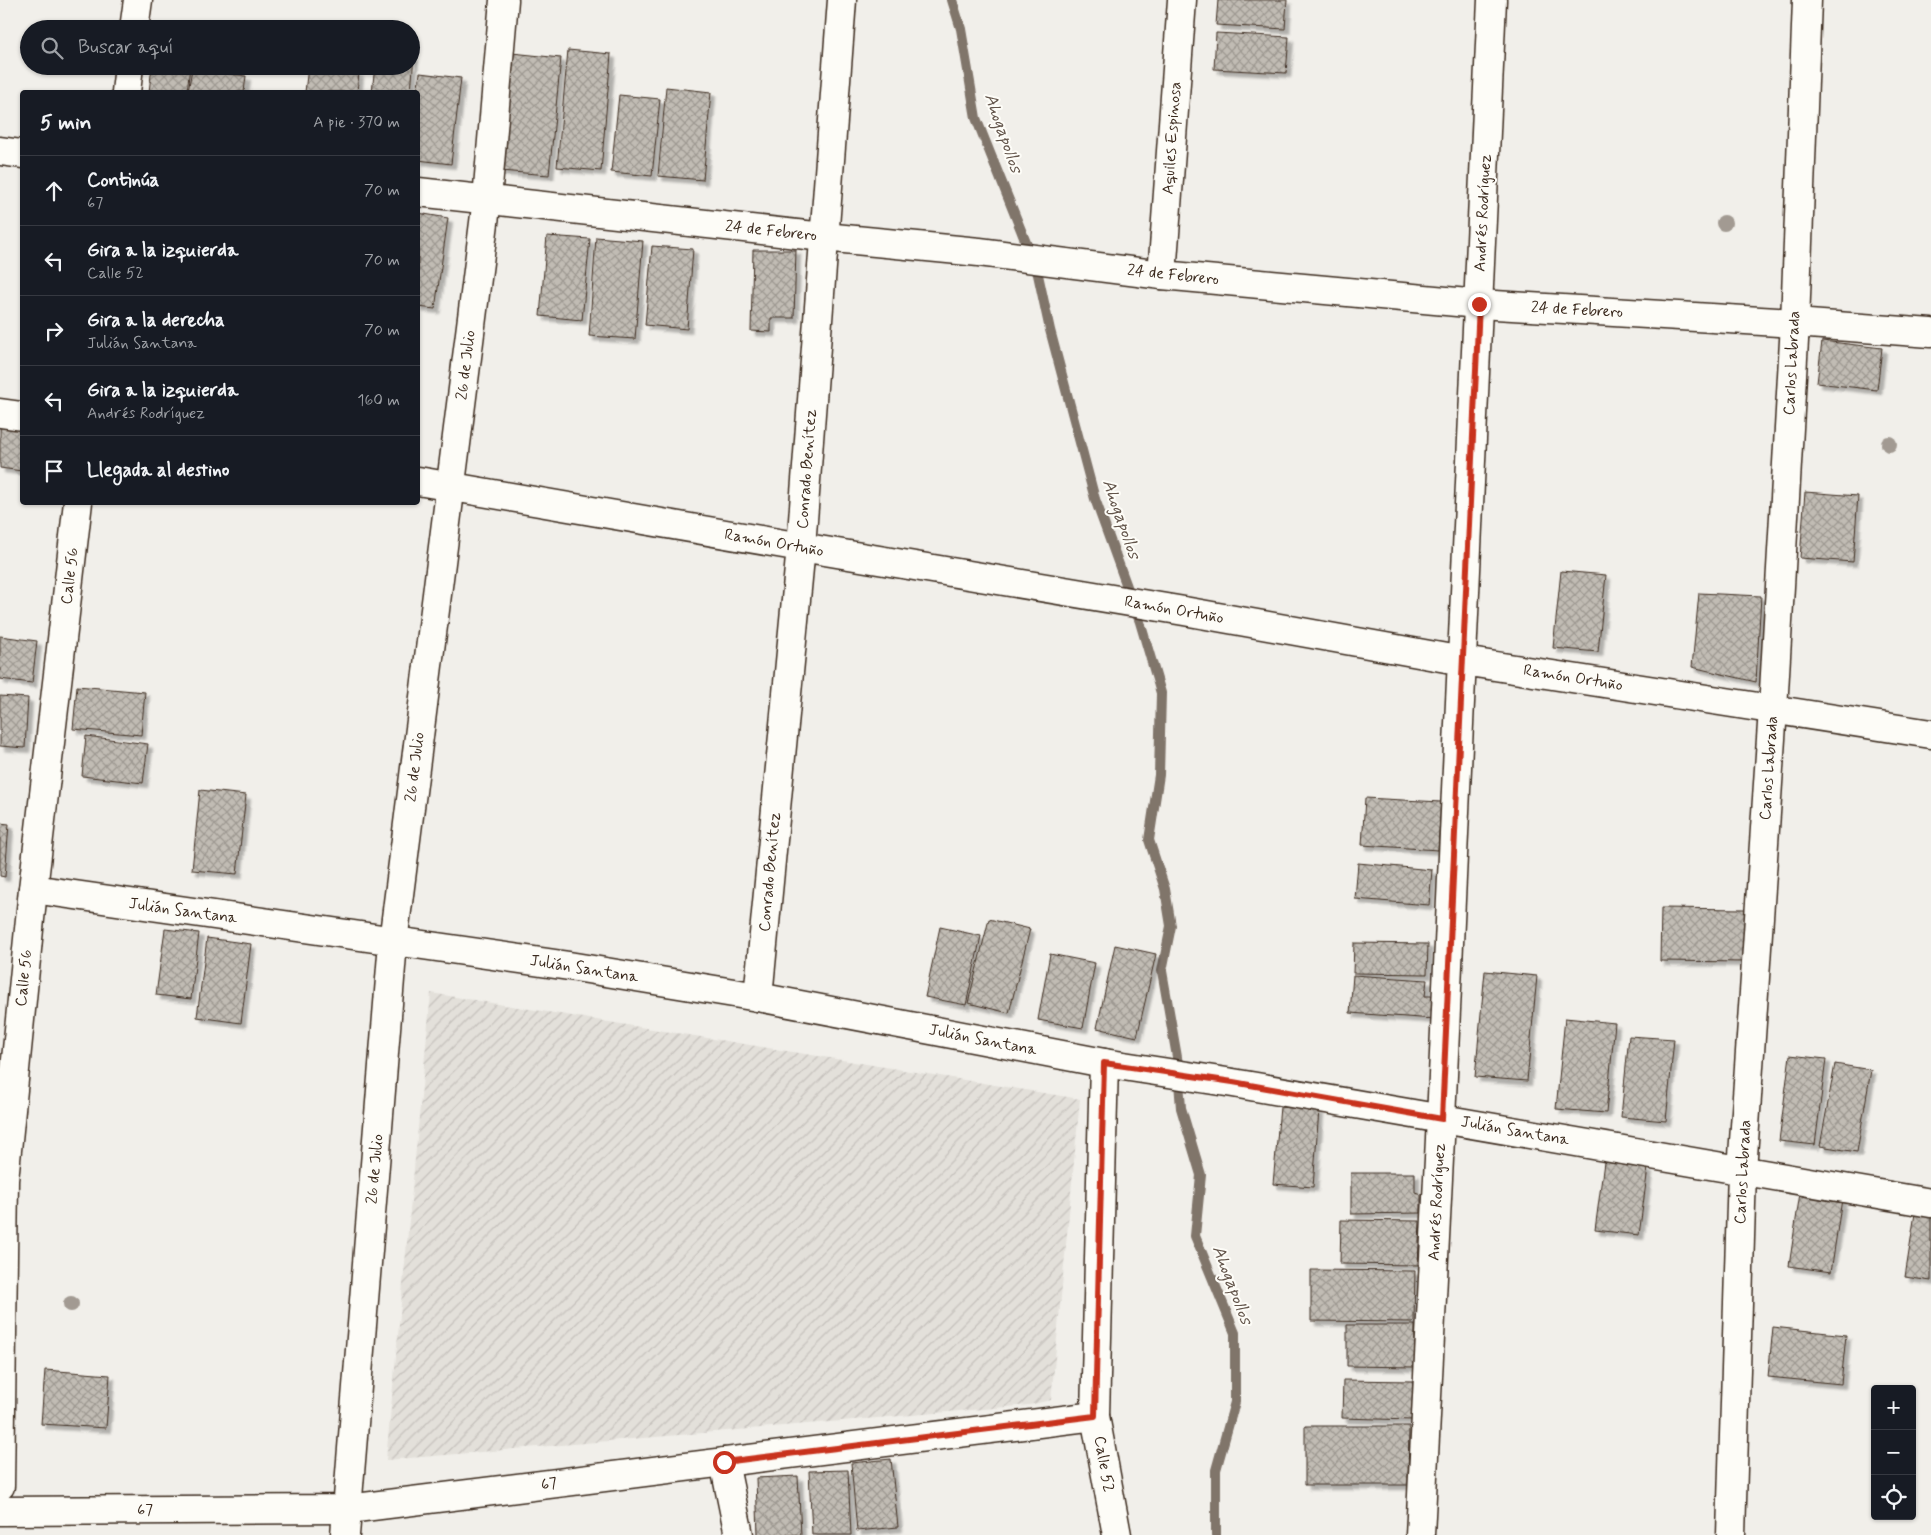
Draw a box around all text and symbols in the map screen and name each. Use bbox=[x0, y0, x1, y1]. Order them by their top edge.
search box bbox=[20, 20, 420, 75]
icon: search bbox=[38, 34, 66, 62]
text: Buscar aquí bbox=[78, 35, 173, 60]
street label: Aquiles Espinosa bbox=[1158, 81, 1186, 195]
water label: Ahogapollos bbox=[978, 90, 1028, 178]
text: 5 min bbox=[40, 109, 92, 137]
text: A pie · 370 m bbox=[313, 112, 400, 133]
street label: Andrés Rodríguez bbox=[1469, 153, 1497, 272]
text: Continúa bbox=[87, 168, 159, 193]
icon: ahead bbox=[40, 177, 68, 205]
text: 70 m bbox=[364, 180, 400, 201]
text: 67 bbox=[87, 193, 103, 214]
street label: 24 de Febrero bbox=[724, 216, 818, 246]
text: Gira a la izquierda bbox=[87, 238, 238, 263]
icon: left bbox=[40, 247, 68, 275]
text: 70 m bbox=[364, 250, 400, 271]
street label: 24 de Febrero bbox=[1126, 260, 1220, 290]
text: Calle 52 bbox=[87, 263, 144, 284]
route end bbox=[1468, 293, 1491, 316]
street label: 24 de Febrero bbox=[1530, 297, 1624, 323]
text: Gira a la derecha bbox=[87, 308, 225, 333]
street label: Carlos Labrada bbox=[1779, 310, 1805, 416]
icon: right bbox=[40, 317, 68, 345]
text: 70 m bbox=[364, 320, 400, 341]
street label: 26 de Julio bbox=[451, 329, 481, 401]
text: Julián Santana bbox=[87, 333, 197, 354]
text: Gira a la izquierda bbox=[87, 378, 238, 403]
icon: left bbox=[40, 387, 68, 415]
text: 160 m bbox=[357, 390, 400, 411]
text: Andrés Rodríguez bbox=[87, 403, 205, 424]
street label: Conrado Benítez bbox=[792, 408, 822, 530]
icon: arrive bbox=[40, 457, 68, 485]
text: Llegada al destino bbox=[87, 458, 229, 483]
water label: Ahogapollos bbox=[1096, 476, 1146, 564]
street label: Ramón Ortuño bbox=[723, 524, 825, 562]
street label: Calle 56 bbox=[56, 546, 84, 606]
street label: Ramón Ortuño bbox=[1123, 591, 1225, 629]
street label: Ramón Ortuño bbox=[1522, 660, 1624, 696]
street label: Carlos Labrada bbox=[1755, 715, 1783, 821]
street label: 26 de Julio bbox=[400, 731, 430, 803]
street label: Conrado Benítez bbox=[754, 811, 786, 933]
street label: Julián Santana bbox=[127, 893, 239, 929]
street label: Calle 56 bbox=[11, 948, 37, 1008]
street label: Julián Santana bbox=[528, 950, 640, 988]
street label: Julián Santana bbox=[927, 1019, 1039, 1061]
street label: Julián Santana bbox=[1459, 1111, 1571, 1151]
street label: Carlos Labrada bbox=[1730, 1119, 1756, 1225]
street label: 26 de Julio bbox=[361, 1133, 389, 1205]
street label: Andrés Rodríguez bbox=[1423, 1142, 1451, 1261]
water label: Ahogapollos bbox=[1206, 1242, 1259, 1330]
map controls bbox=[1871, 1385, 1916, 1520]
button: + bbox=[1871, 1385, 1916, 1430]
button: − bbox=[1871, 1430, 1916, 1475]
street label: Calle 52 bbox=[1089, 1434, 1119, 1494]
route start bbox=[713, 1451, 736, 1474]
street label: 67 bbox=[540, 1473, 558, 1495]
button: locate bbox=[1871, 1475, 1916, 1520]
street label: 67 bbox=[137, 1500, 153, 1521]

